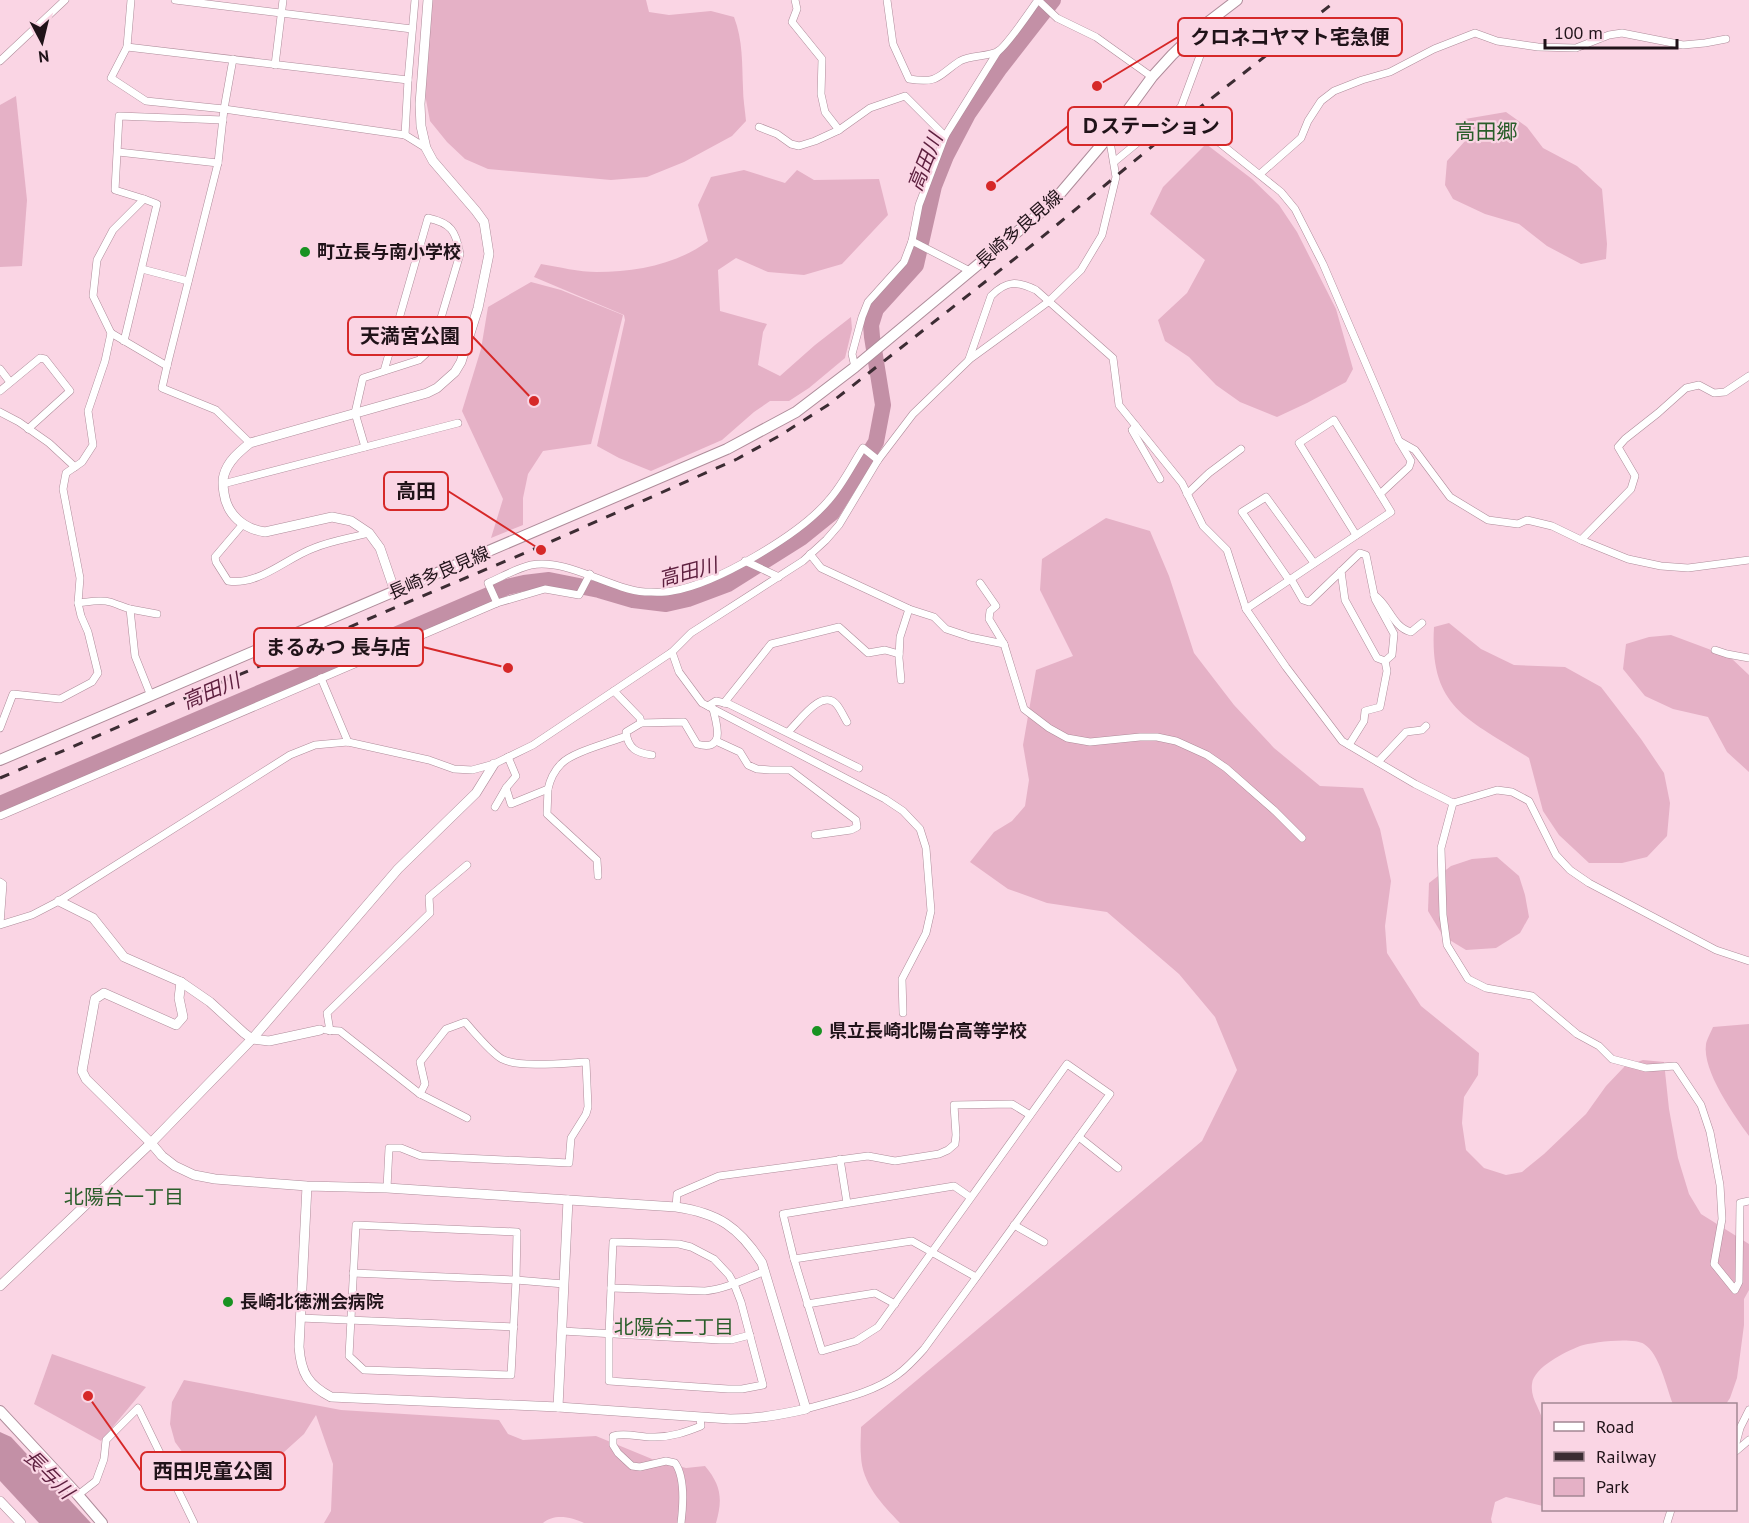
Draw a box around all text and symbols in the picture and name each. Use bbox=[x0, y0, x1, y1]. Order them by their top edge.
north arrow bbox=[12, 12, 72, 72]
scale bar bbox=[1545, 12, 1677, 50]
callout: クロネコヤマト宅急便 bbox=[1178, 18, 1402, 56]
text: 100 m bbox=[1554, 21, 1603, 44]
text: クロネコヤマト宅急便 bbox=[1190, 24, 1390, 50]
text: N bbox=[37, 46, 50, 67]
callout: Ｄステーション bbox=[1068, 107, 1232, 145]
text: Ｄステーション bbox=[1080, 113, 1220, 139]
district label: 高田郷 bbox=[1455, 118, 1518, 145]
water label: 高田川 bbox=[902, 127, 949, 195]
street label: 長崎多良見線 bbox=[970, 185, 1067, 273]
place label: 町立長与南小学校 bbox=[317, 240, 461, 263]
marker: 町立長与南小学校 bbox=[298, 245, 312, 259]
callout: 天満宮公園 bbox=[348, 317, 472, 355]
text: 天満宮公園 bbox=[360, 323, 460, 349]
callout: 高田 bbox=[384, 472, 448, 510]
text: 高田 bbox=[396, 478, 436, 504]
street label: 長崎多良見線 bbox=[385, 541, 493, 604]
water label: 高田川 bbox=[656, 551, 722, 592]
callout: まるみつ 長与店 bbox=[254, 628, 423, 666]
text: まるみつ 長与店 bbox=[265, 634, 411, 660]
water label: 高田川 bbox=[178, 667, 246, 715]
place label: 県立長崎北陽台高等学校 bbox=[829, 1019, 1027, 1042]
marker: 県立長崎北陽台高等学校 bbox=[810, 1024, 824, 1038]
district label: 北陽台一丁目 bbox=[64, 1184, 184, 1210]
place label: 長崎北徳洲会病院 bbox=[240, 1290, 384, 1313]
marker: 長崎北徳洲会病院 bbox=[221, 1295, 235, 1309]
district label: 北陽台二丁目 bbox=[614, 1314, 734, 1340]
legend bbox=[1542, 1403, 1737, 1511]
text: Road bbox=[1596, 1415, 1634, 1438]
water label: 長与川 bbox=[19, 1444, 81, 1506]
text: Railway bbox=[1596, 1445, 1657, 1468]
callout: 西田児童公園 bbox=[141, 1452, 285, 1490]
text: 西田児童公園 bbox=[153, 1458, 273, 1484]
text: Park bbox=[1596, 1475, 1629, 1498]

